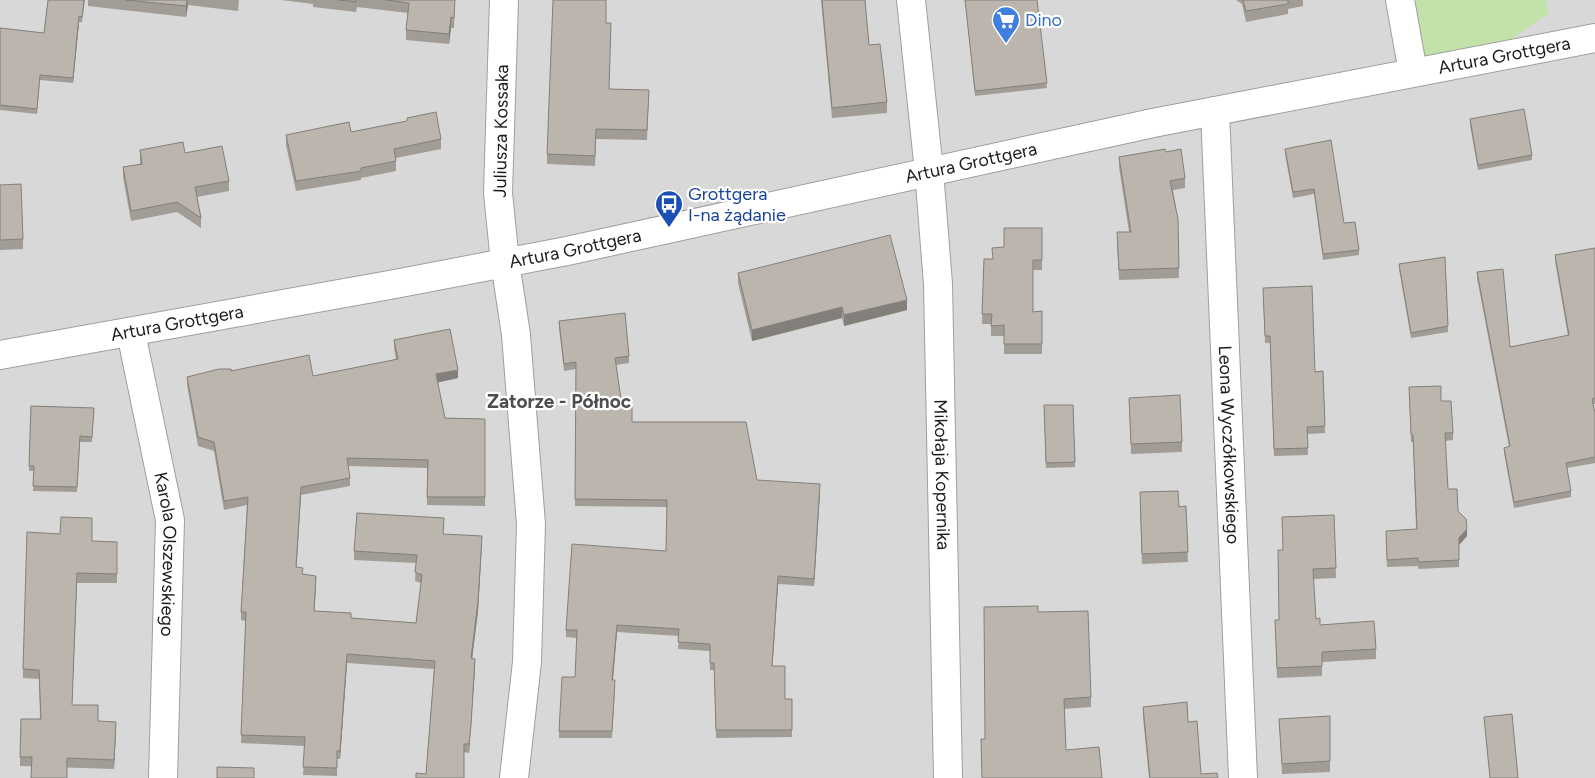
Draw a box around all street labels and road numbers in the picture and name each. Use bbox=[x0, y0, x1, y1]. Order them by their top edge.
street label: Artura Grottgera bbox=[1436, 32, 1572, 79]
street label: Juliusza Kossaka bbox=[489, 64, 513, 198]
street label: Artura Grottgera bbox=[903, 138, 1039, 188]
street label: Artura Grottgera bbox=[507, 224, 643, 273]
street label: Artura Grottgera bbox=[109, 300, 245, 346]
street label: Leona Wyczółkowskiego bbox=[1214, 345, 1244, 545]
street label: Mikołaja Kopernika bbox=[929, 399, 954, 550]
street label: Karola Olszewskiego bbox=[149, 470, 181, 637]

